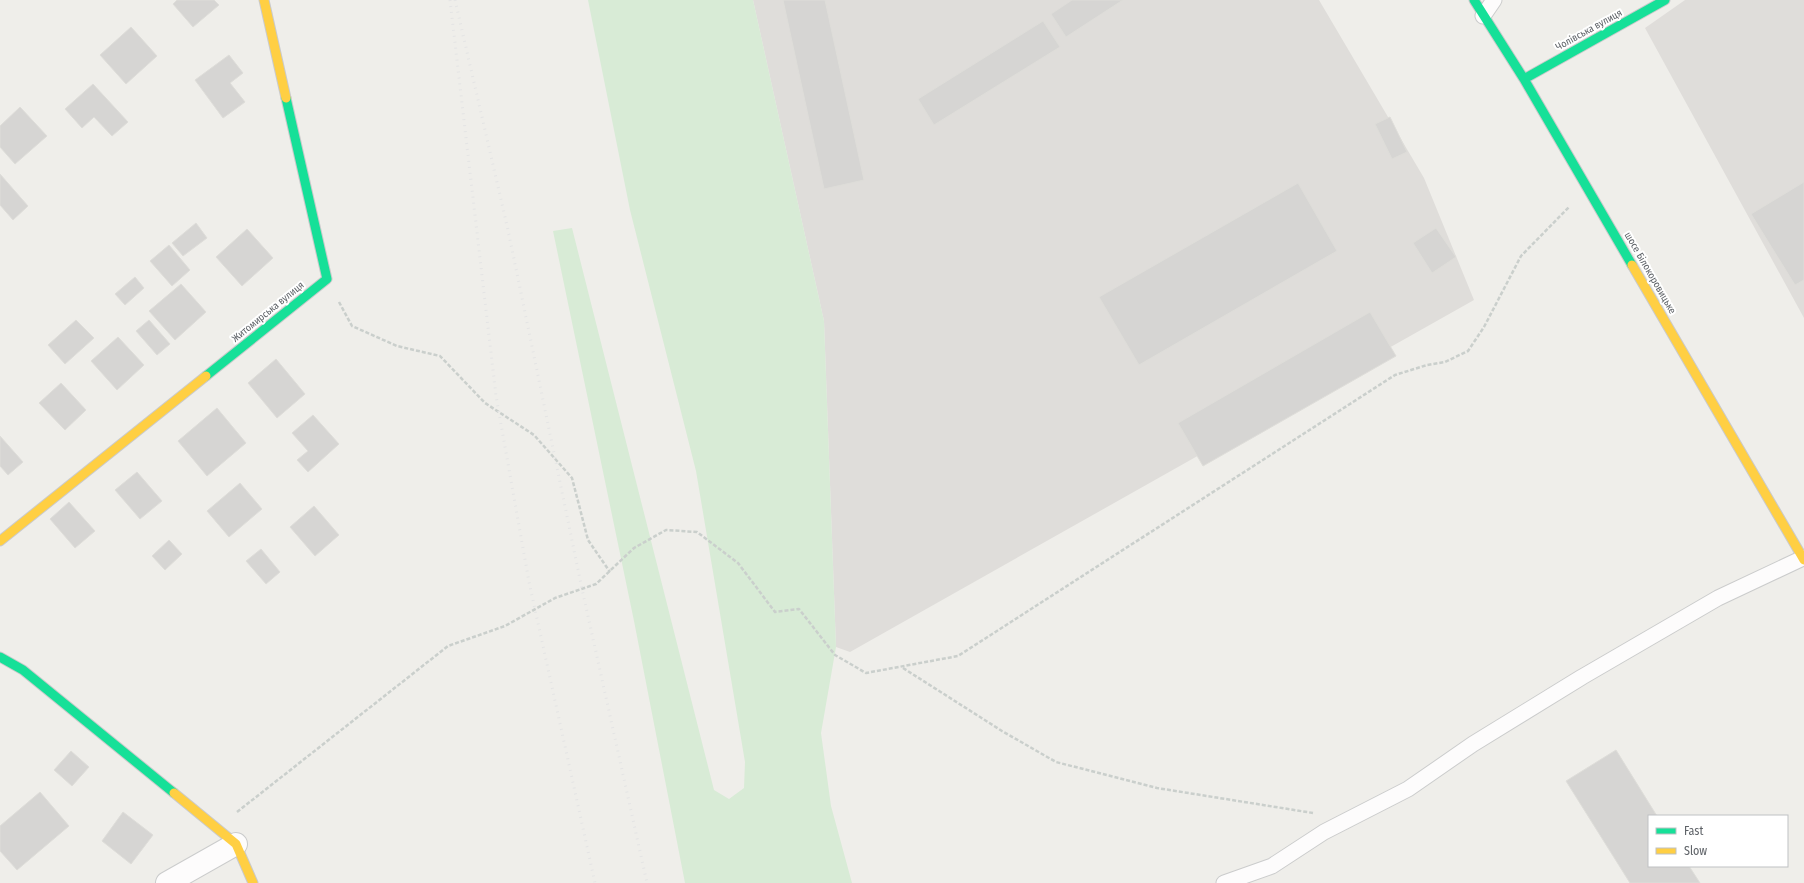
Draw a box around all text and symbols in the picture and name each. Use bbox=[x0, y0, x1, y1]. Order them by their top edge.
street label: Чолівська вулиця bbox=[1553, 6, 1624, 53]
street label: шосе Білокоровицьке bbox=[1622, 230, 1679, 316]
street label: Житомирська вулиця bbox=[230, 279, 307, 345]
legend bbox=[1648, 815, 1788, 867]
text: Fast bbox=[1684, 824, 1703, 838]
text: Slow bbox=[1684, 844, 1707, 858]

